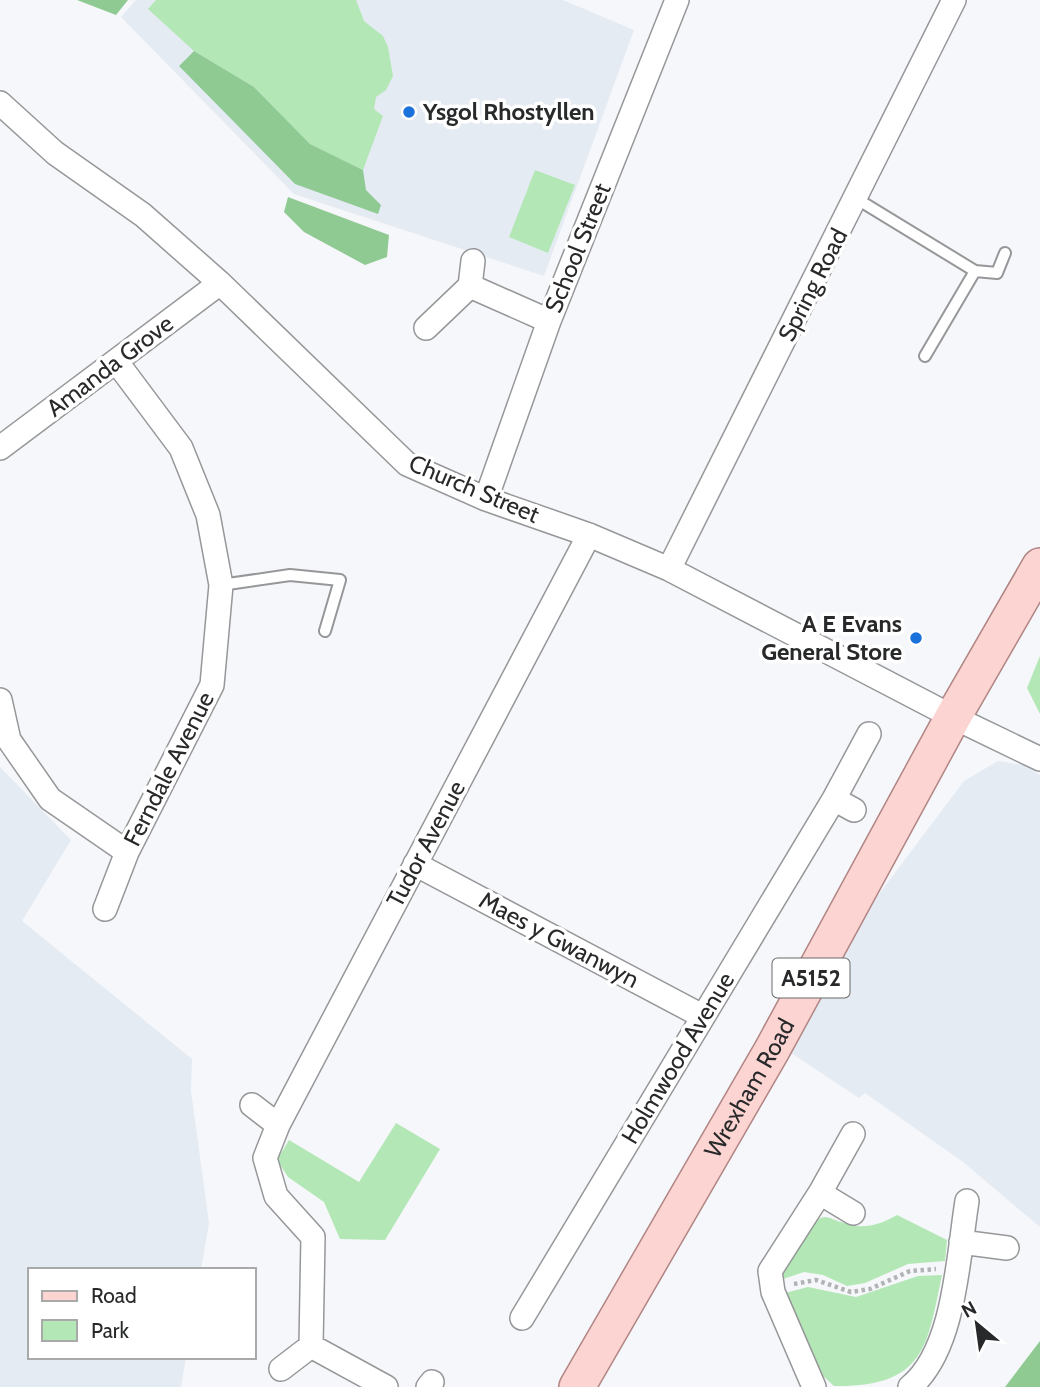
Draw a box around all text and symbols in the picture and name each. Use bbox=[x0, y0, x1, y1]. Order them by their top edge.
place label: Ysgol Rhostyllen bbox=[422, 97, 595, 126]
marker: Ysgol Rhostyllen bbox=[401, 104, 417, 120]
street label: School Street bbox=[538, 179, 617, 317]
street label: Spring Road bbox=[772, 224, 853, 346]
street label: Amanda Grove bbox=[41, 309, 179, 423]
street label: Church Street bbox=[405, 448, 544, 529]
place label: A E Evans General Store bbox=[761, 609, 902, 666]
marker: A E Evans General Store bbox=[908, 630, 924, 646]
street label: Ferndale Avenue bbox=[117, 687, 220, 851]
street label: Tudor Avenue bbox=[380, 776, 471, 912]
street label: Maes y Gwanwyn bbox=[474, 885, 644, 994]
road number: A5152 bbox=[772, 959, 850, 998]
street label: Holmwood Avenue bbox=[615, 967, 740, 1149]
street label: Wrexham Road bbox=[698, 1013, 800, 1163]
legend bbox=[28, 1268, 256, 1359]
text: Road bbox=[91, 1283, 137, 1308]
north arrow bbox=[942, 1289, 1012, 1359]
text: N bbox=[958, 1296, 980, 1323]
text: Park bbox=[91, 1318, 129, 1343]

